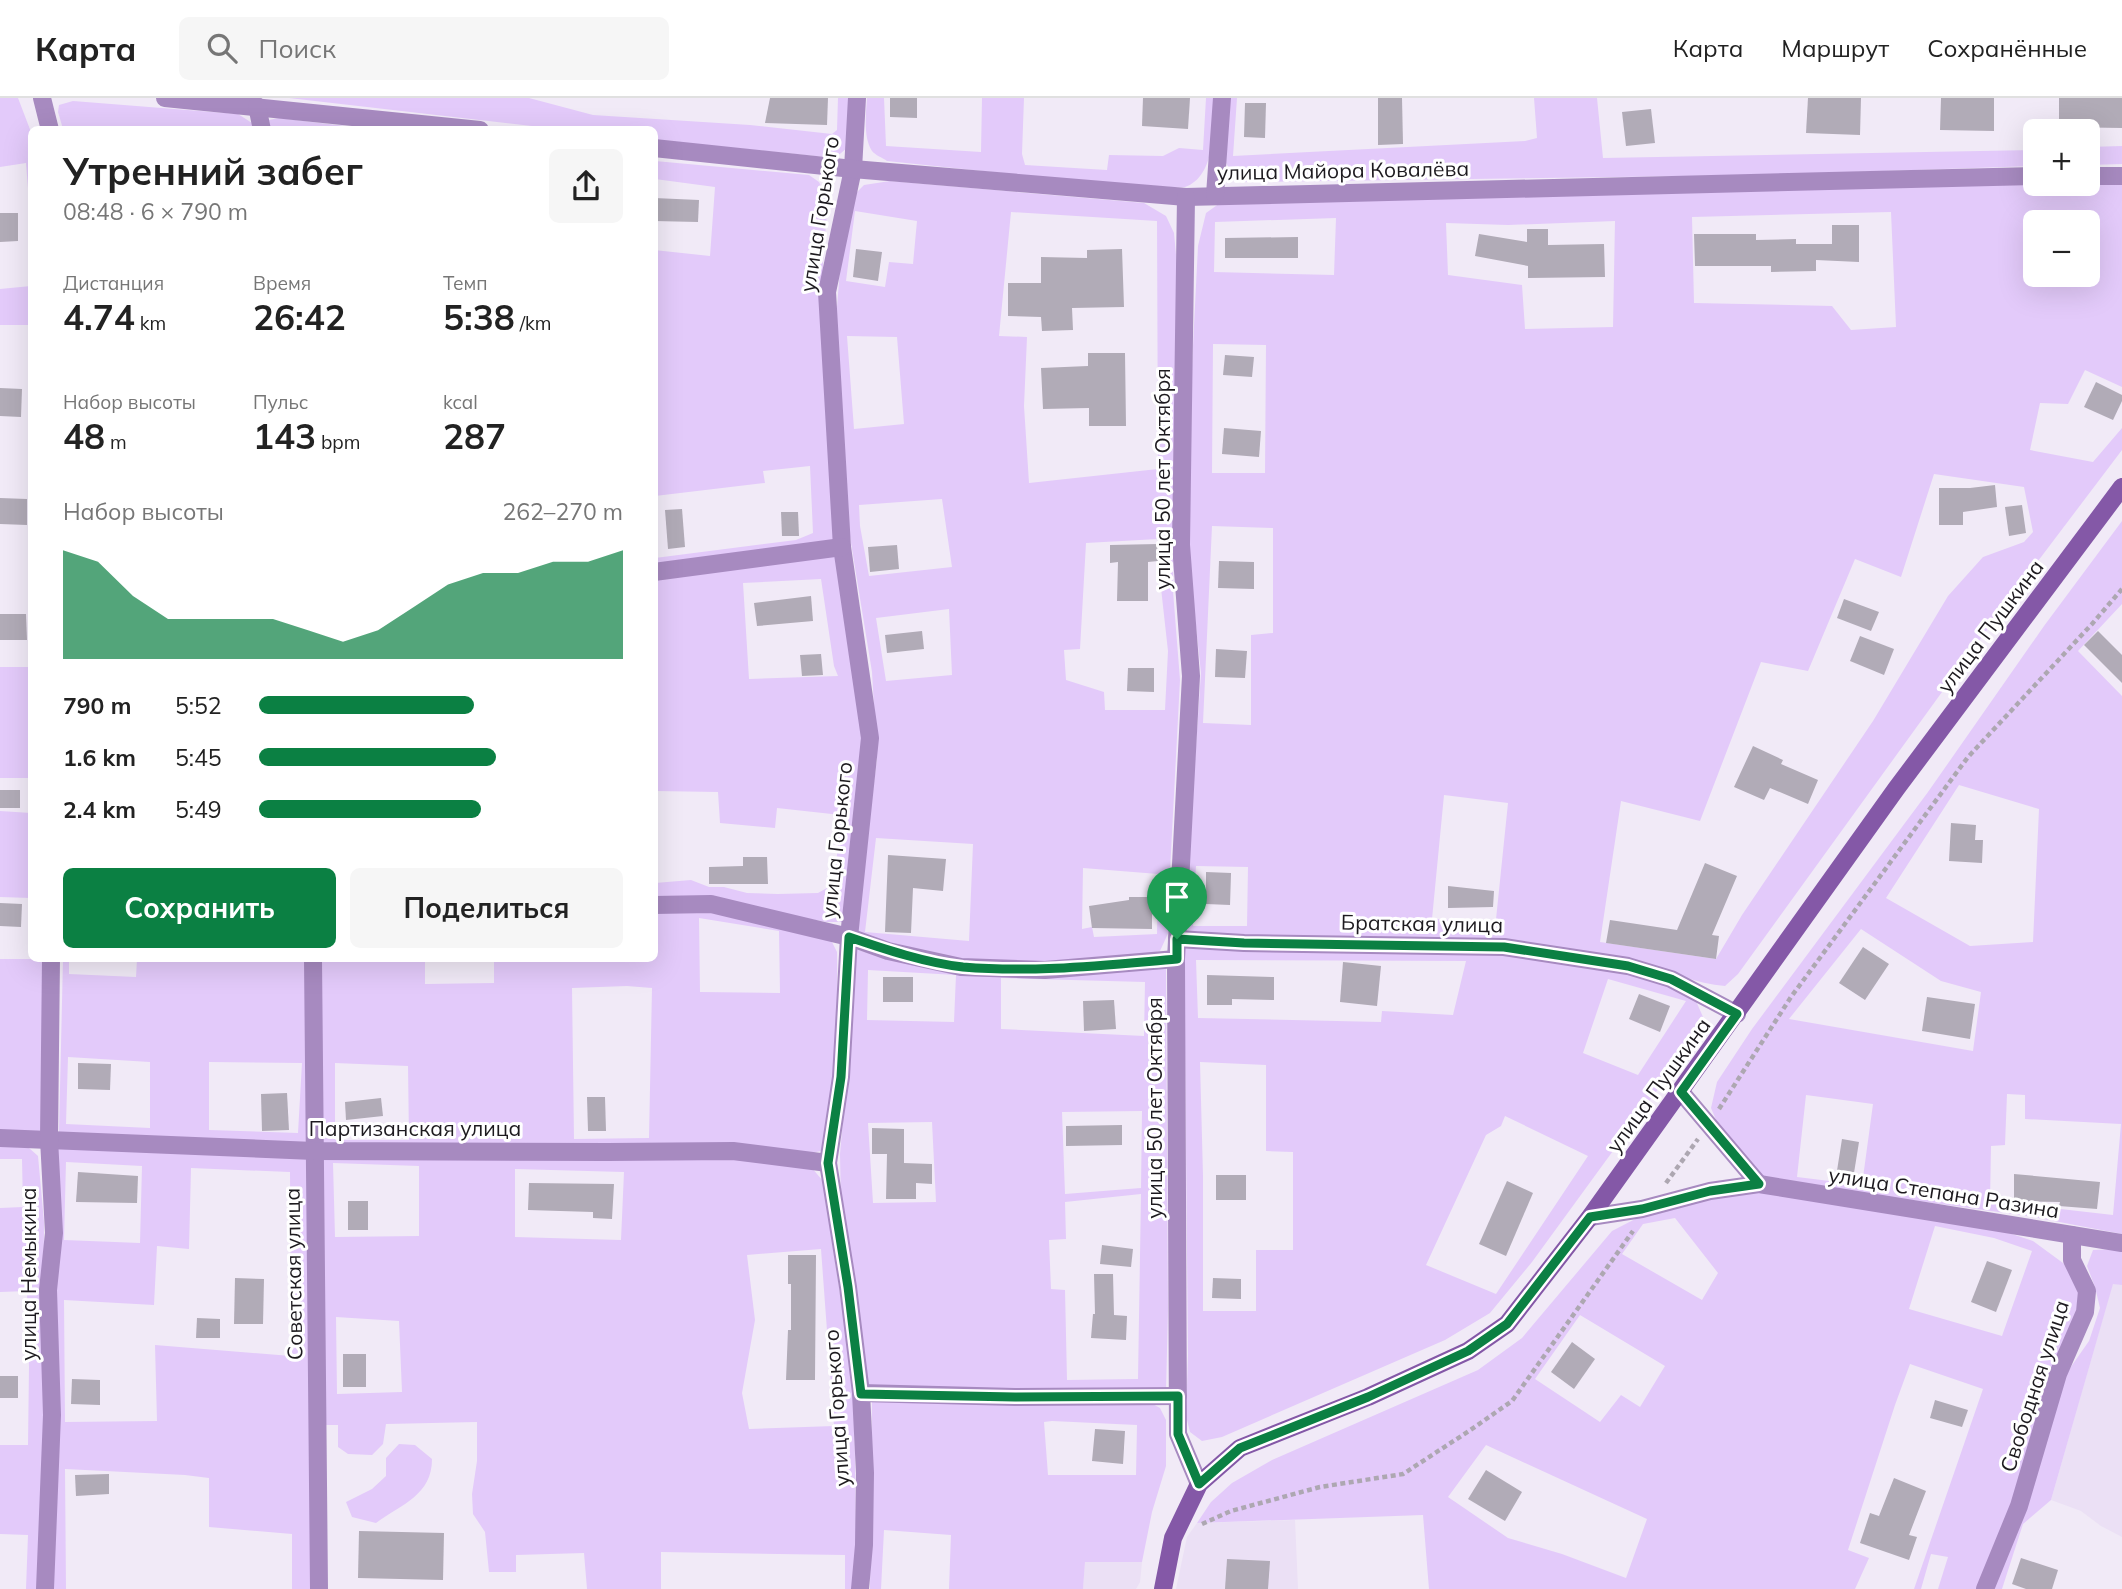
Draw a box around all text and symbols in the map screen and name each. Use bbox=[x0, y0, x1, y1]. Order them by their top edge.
search box bbox=[179, 17, 669, 80]
text: Карта bbox=[35, 28, 137, 69]
icon: search bbox=[203, 29, 241, 67]
text: Поиск bbox=[259, 32, 336, 65]
text: Карта bbox=[1673, 33, 1743, 63]
text: Маршрут bbox=[1781, 33, 1889, 63]
text: Сохранённые bbox=[1927, 33, 2087, 63]
map controls bbox=[2023, 119, 2100, 287]
button: + bbox=[2023, 119, 2100, 196]
street label: улица Горького bbox=[794, 134, 844, 294]
text: Утренний забег bbox=[63, 147, 363, 195]
button: share bbox=[549, 149, 623, 223]
street label: улица Майора Ковалёва bbox=[1217, 155, 1469, 185]
text: 08:48 · 6 × 790 m bbox=[63, 197, 248, 226]
button: − bbox=[2023, 210, 2100, 287]
text: Дистанция bbox=[63, 271, 164, 295]
text: Время bbox=[253, 271, 311, 295]
text: Темп bbox=[443, 271, 488, 295]
text: 4.74 bbox=[63, 295, 135, 339]
text: 26:42 bbox=[253, 295, 346, 339]
text: 5:38 bbox=[443, 295, 515, 339]
text: km bbox=[135, 311, 166, 335]
text: /km bbox=[515, 311, 552, 335]
street label: улица 50 лет Октября bbox=[1149, 368, 1175, 590]
text: Набор высоты bbox=[63, 390, 196, 414]
text: Пульс bbox=[253, 390, 308, 414]
text: kcal bbox=[443, 390, 478, 414]
text: 48 bbox=[63, 414, 105, 458]
text: 143 bbox=[253, 414, 316, 458]
text: 287 bbox=[443, 414, 506, 458]
text: m bbox=[105, 430, 127, 454]
text: bpm bbox=[316, 430, 360, 454]
text: Набор высоты bbox=[63, 497, 224, 526]
text: 262–270 m bbox=[502, 497, 623, 526]
street label: улица Пушкина bbox=[1931, 554, 2049, 698]
text: 790 m bbox=[63, 691, 131, 720]
text: 5:52 bbox=[175, 691, 222, 720]
text: 1.6 km bbox=[63, 743, 136, 772]
text: 5:45 bbox=[175, 743, 222, 772]
street label: улица Горького bbox=[815, 760, 857, 920]
text: 2.4 km bbox=[63, 795, 136, 824]
text: 5:49 bbox=[175, 795, 222, 824]
pin bbox=[1147, 867, 1207, 939]
button: Сохранить bbox=[63, 868, 336, 948]
button: Поделиться bbox=[350, 868, 623, 948]
icon: arrive bbox=[1158, 878, 1196, 916]
street label: Братская улица bbox=[1341, 909, 1503, 937]
street label: улица 50 лет Октября bbox=[1141, 997, 1167, 1219]
street label: улица Пушкина bbox=[1600, 1012, 1716, 1158]
street label: Партизанская улица bbox=[309, 1115, 521, 1141]
street label: улица Степана Разина bbox=[1827, 1161, 2061, 1223]
street label: улица Немыкина bbox=[15, 1187, 41, 1361]
street label: Советская улица bbox=[278, 1188, 308, 1360]
street label: Свободная улица bbox=[1994, 1297, 2074, 1475]
street label: улица Горького bbox=[818, 1329, 854, 1487]

